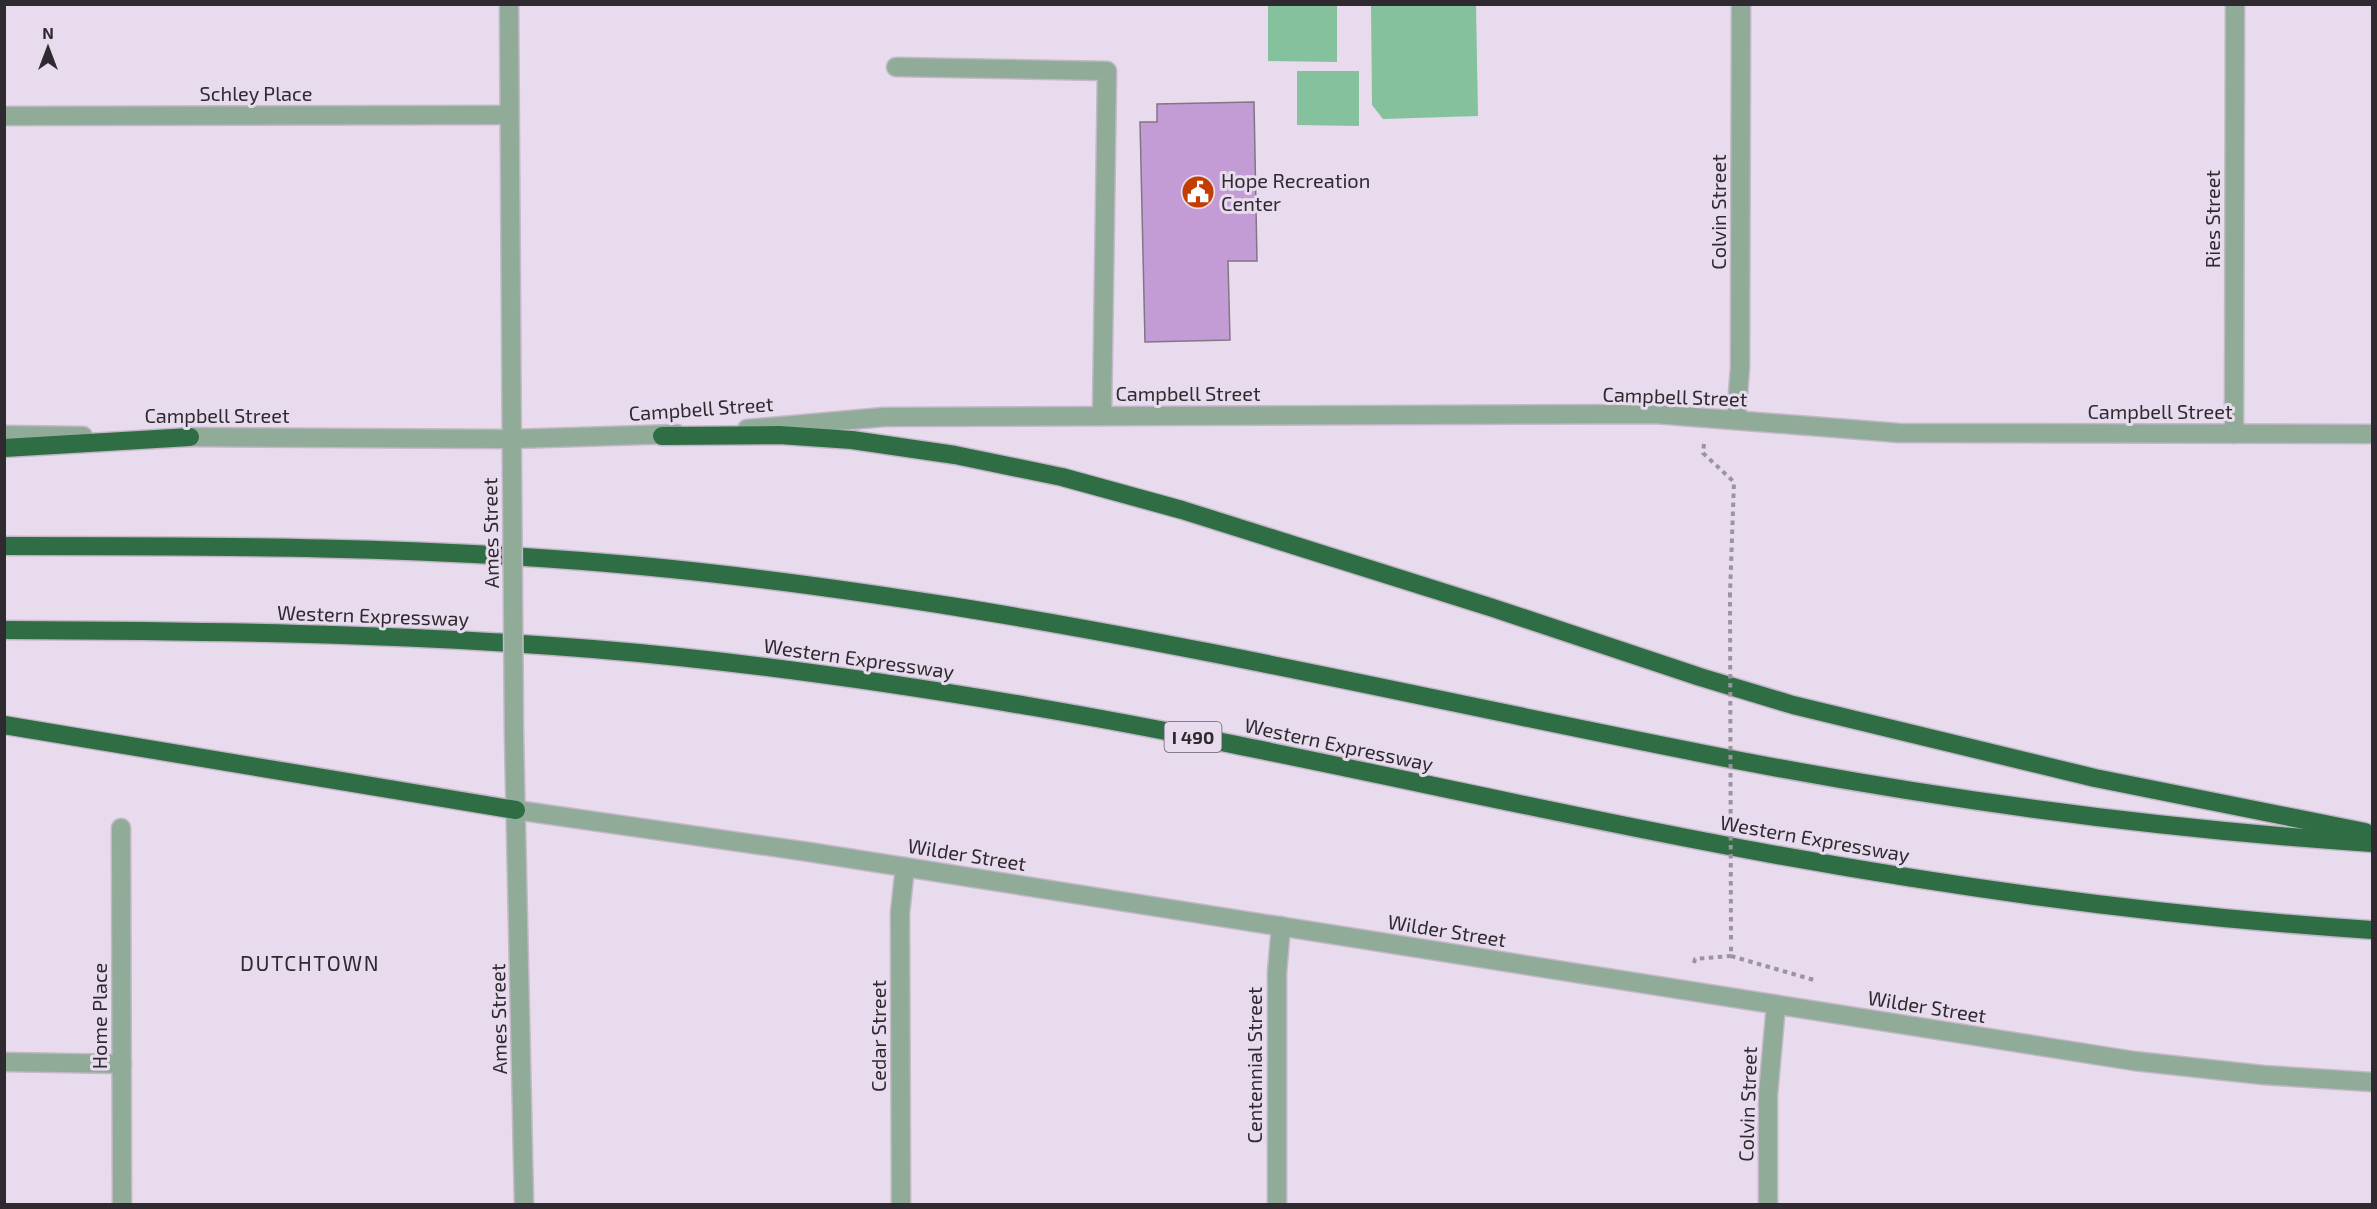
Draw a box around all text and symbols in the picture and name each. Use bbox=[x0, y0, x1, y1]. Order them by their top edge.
north arrow bbox=[18, 18, 78, 78]
text: N bbox=[42, 23, 54, 42]
street label: Schley Place bbox=[200, 81, 312, 105]
street label: Colvin Street bbox=[1706, 154, 1730, 270]
place label: Hope Recreation Center bbox=[1221, 168, 1370, 215]
street label: Ries Street bbox=[2200, 169, 2224, 268]
public building icon: Hope Recreation Center bbox=[1180, 174, 1216, 210]
street label: Campbell Street bbox=[1115, 381, 1261, 405]
street label: Campbell Street bbox=[1602, 381, 1748, 411]
street label: Campbell Street bbox=[628, 391, 775, 425]
street label: Campbell Street bbox=[2087, 399, 2233, 423]
street label: Campbell Street bbox=[144, 403, 290, 427]
street label: Ames Street bbox=[477, 477, 503, 589]
street label: Western Expressway bbox=[277, 600, 470, 630]
street label: Western Expressway bbox=[762, 633, 956, 683]
street label: Western Expressway bbox=[1243, 712, 1436, 776]
road number: I 490 bbox=[1164, 722, 1222, 752]
street label: Western Expressway bbox=[1718, 810, 1912, 867]
street label: Wilder Street bbox=[906, 833, 1028, 875]
street label: Wilder Street bbox=[1386, 909, 1508, 951]
district label: DUTCHTOWN bbox=[240, 950, 380, 975]
street label: Home Place bbox=[87, 963, 111, 1069]
street label: Ames Street bbox=[485, 963, 511, 1075]
street label: Cedar Street bbox=[866, 980, 890, 1092]
street label: Wilder Street bbox=[1866, 985, 1988, 1027]
street label: Centennial Street bbox=[1242, 986, 1266, 1143]
street label: Colvin Street bbox=[1733, 1045, 1761, 1162]

